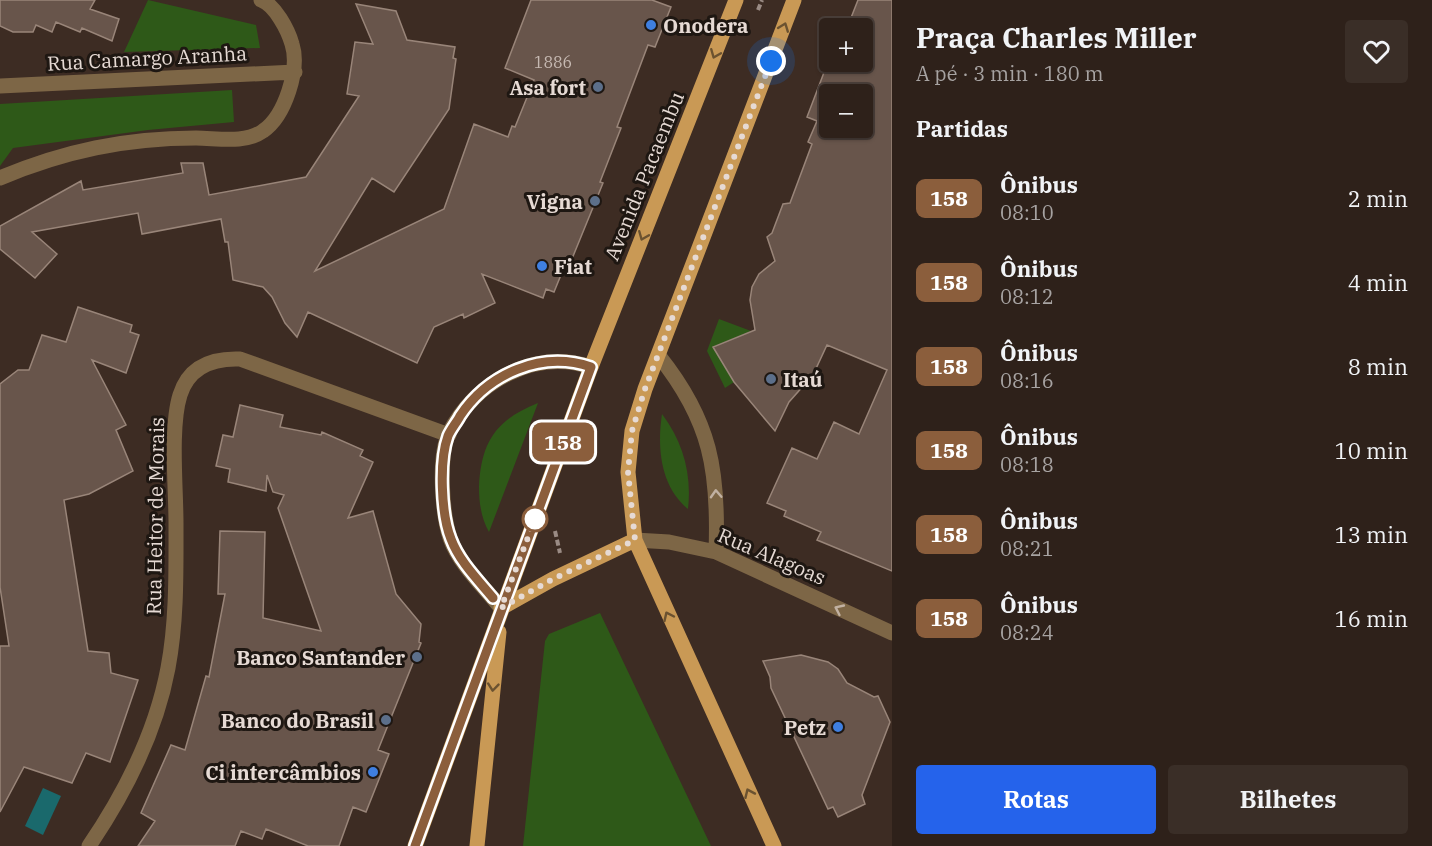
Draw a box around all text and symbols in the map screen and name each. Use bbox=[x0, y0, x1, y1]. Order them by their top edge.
place label: Onodera bbox=[663, 12, 749, 39]
marker: Onodera bbox=[644, 18, 658, 32]
map controls bbox=[819, 18, 873, 138]
button: + bbox=[819, 18, 873, 72]
text: Praça Charles Miller bbox=[916, 19, 1197, 56]
button: heart bbox=[1345, 20, 1408, 83]
one-way arrow bbox=[776, 22, 789, 33]
street label: Rua Camargo Aranha bbox=[46, 39, 248, 77]
your location bbox=[756, 46, 786, 76]
one-way arrow bbox=[710, 48, 722, 59]
house number: 1886 bbox=[534, 52, 572, 72]
text: A pé · 3 min · 180 m bbox=[916, 60, 1104, 87]
place label: Asa fort bbox=[509, 74, 587, 101]
marker: Asa fort bbox=[591, 80, 605, 94]
button: − bbox=[819, 84, 873, 138]
street label: Avenida Pacaembu bbox=[598, 88, 690, 264]
text: Partidas bbox=[916, 114, 1008, 143]
text: Ônibus bbox=[1000, 170, 1078, 199]
text: 158 bbox=[930, 184, 968, 212]
text: 2 min bbox=[1348, 184, 1408, 213]
place label: Vigna bbox=[527, 188, 583, 215]
marker: Vigna bbox=[588, 194, 602, 208]
text: 08:10 bbox=[1000, 199, 1054, 226]
one-way arrow bbox=[638, 229, 650, 240]
place label: Fiat bbox=[554, 253, 592, 280]
text: Ônibus bbox=[1000, 254, 1078, 283]
marker: Fiat bbox=[535, 259, 549, 273]
text: 158 bbox=[930, 268, 968, 296]
text: 4 min bbox=[1348, 268, 1408, 297]
text: 08:12 bbox=[1000, 283, 1054, 310]
text: Ônibus bbox=[1000, 338, 1078, 367]
text: 158 bbox=[930, 352, 968, 380]
text: 8 min bbox=[1348, 352, 1408, 381]
place label: Itaú bbox=[783, 366, 823, 393]
text: 08:16 bbox=[1000, 367, 1054, 394]
marker: Itaú bbox=[764, 372, 778, 386]
street label: Rua Heitor de Morais bbox=[140, 417, 170, 615]
line badge: 158 bbox=[528, 422, 598, 462]
text: Ônibus bbox=[1000, 422, 1078, 451]
text: 158 bbox=[544, 428, 582, 456]
text: 158 bbox=[930, 436, 968, 464]
text: 10 min bbox=[1335, 436, 1408, 465]
text: 08:18 bbox=[1000, 451, 1054, 478]
one-way arrow bbox=[710, 489, 723, 498]
unlabelled marker bbox=[522, 506, 548, 532]
text: Ônibus bbox=[1000, 506, 1078, 535]
text: 158 bbox=[930, 520, 968, 548]
text: 13 min bbox=[1335, 520, 1408, 549]
street label: Rua Alagoas bbox=[714, 521, 830, 591]
text: 08:21 bbox=[1000, 535, 1054, 562]
text: Ônibus bbox=[1000, 590, 1078, 619]
one-way arrow bbox=[834, 604, 845, 616]
text: 158 bbox=[930, 604, 968, 632]
text: 16 min bbox=[1335, 604, 1408, 633]
one-way arrow bbox=[663, 611, 675, 622]
text: 08:24 bbox=[1000, 619, 1054, 646]
place label: Banco Santander bbox=[236, 644, 405, 671]
marker: Banco Santander bbox=[410, 650, 424, 664]
one-way arrow bbox=[487, 683, 500, 692]
place label: Banco do Brasil bbox=[221, 707, 374, 734]
marker: Banco do Brasil bbox=[379, 713, 393, 727]
place label: Petz bbox=[784, 714, 826, 741]
marker: Petz bbox=[831, 720, 845, 734]
place label: Ci intercâmbios bbox=[205, 759, 361, 786]
marker: Ci intercâmbios bbox=[366, 765, 380, 779]
button: Rotas bbox=[916, 765, 1156, 834]
button: Bilhetes bbox=[1168, 765, 1408, 834]
one-way arrow bbox=[744, 789, 756, 800]

